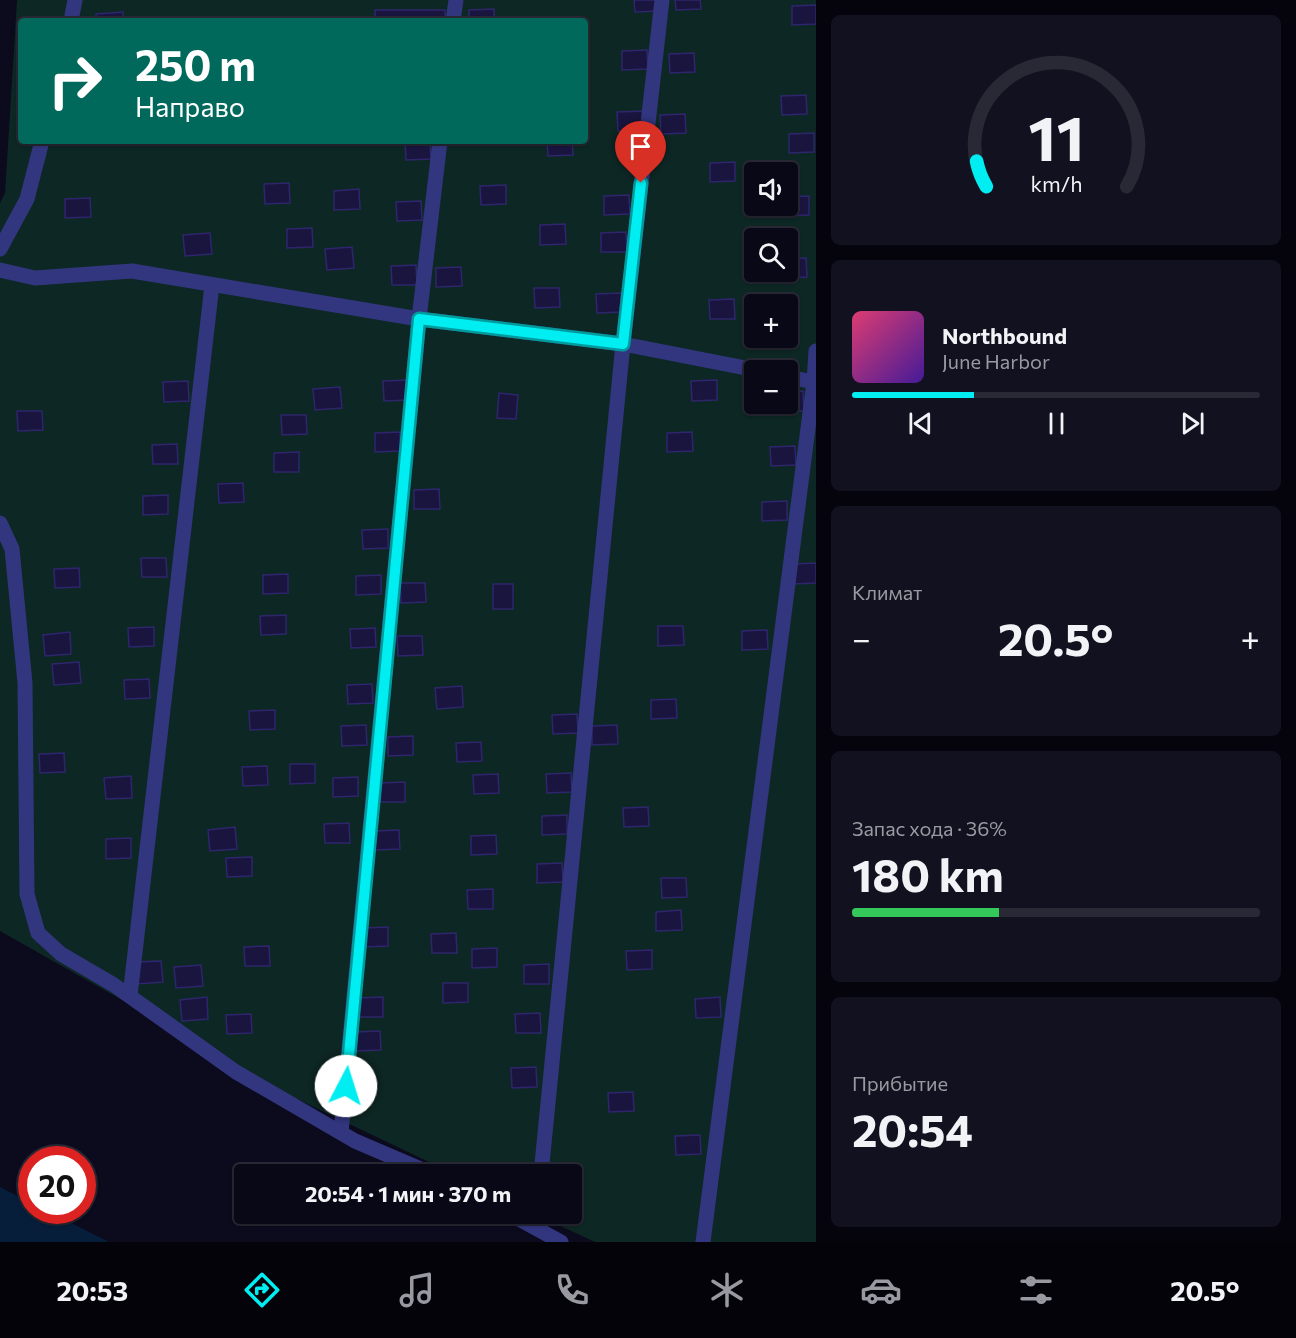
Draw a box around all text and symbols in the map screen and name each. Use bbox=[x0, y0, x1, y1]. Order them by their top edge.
text: 250 m bbox=[135, 38, 256, 90]
icon: right bbox=[36, 42, 114, 120]
text: Направо bbox=[135, 90, 245, 123]
text: 11 bbox=[1028, 98, 1084, 174]
pin bbox=[615, 121, 666, 183]
icon: arrive bbox=[624, 130, 657, 163]
map controls bbox=[744, 162, 798, 414]
button: sound bbox=[744, 162, 798, 216]
text: km/h bbox=[1030, 171, 1082, 197]
button: search bbox=[744, 228, 798, 282]
button: + bbox=[744, 294, 798, 348]
text: Northbound bbox=[942, 322, 1067, 349]
text: June Harbor bbox=[942, 349, 1050, 373]
button: − bbox=[744, 360, 798, 414]
icon: previous bbox=[904, 407, 937, 440]
icon: pause bbox=[1040, 407, 1073, 440]
icon: next bbox=[1176, 407, 1209, 440]
text: Климат bbox=[852, 580, 922, 604]
text: 20.5° bbox=[998, 610, 1113, 665]
text: − bbox=[852, 617, 871, 658]
text: + bbox=[1241, 617, 1260, 658]
text: Запас хода · 36% bbox=[852, 816, 1007, 840]
text: 180 km bbox=[852, 846, 1004, 901]
position arrow bbox=[314, 1054, 378, 1118]
text: Прибытие bbox=[852, 1071, 948, 1095]
text: 20:54 bbox=[852, 1101, 973, 1156]
speed limit sign: 20 bbox=[18, 1146, 96, 1224]
text: 20:54 · 1 мин · 370 m bbox=[305, 1180, 511, 1207]
icon: directions bbox=[241, 1269, 283, 1311]
icon: music bbox=[396, 1269, 438, 1311]
icon: phone bbox=[551, 1269, 593, 1311]
icon: climate bbox=[706, 1269, 748, 1311]
icon: car bbox=[860, 1269, 902, 1311]
icon: filters bbox=[1015, 1269, 1057, 1311]
text: 20:53 bbox=[56, 1274, 128, 1307]
text: 20.5° bbox=[1170, 1274, 1240, 1307]

